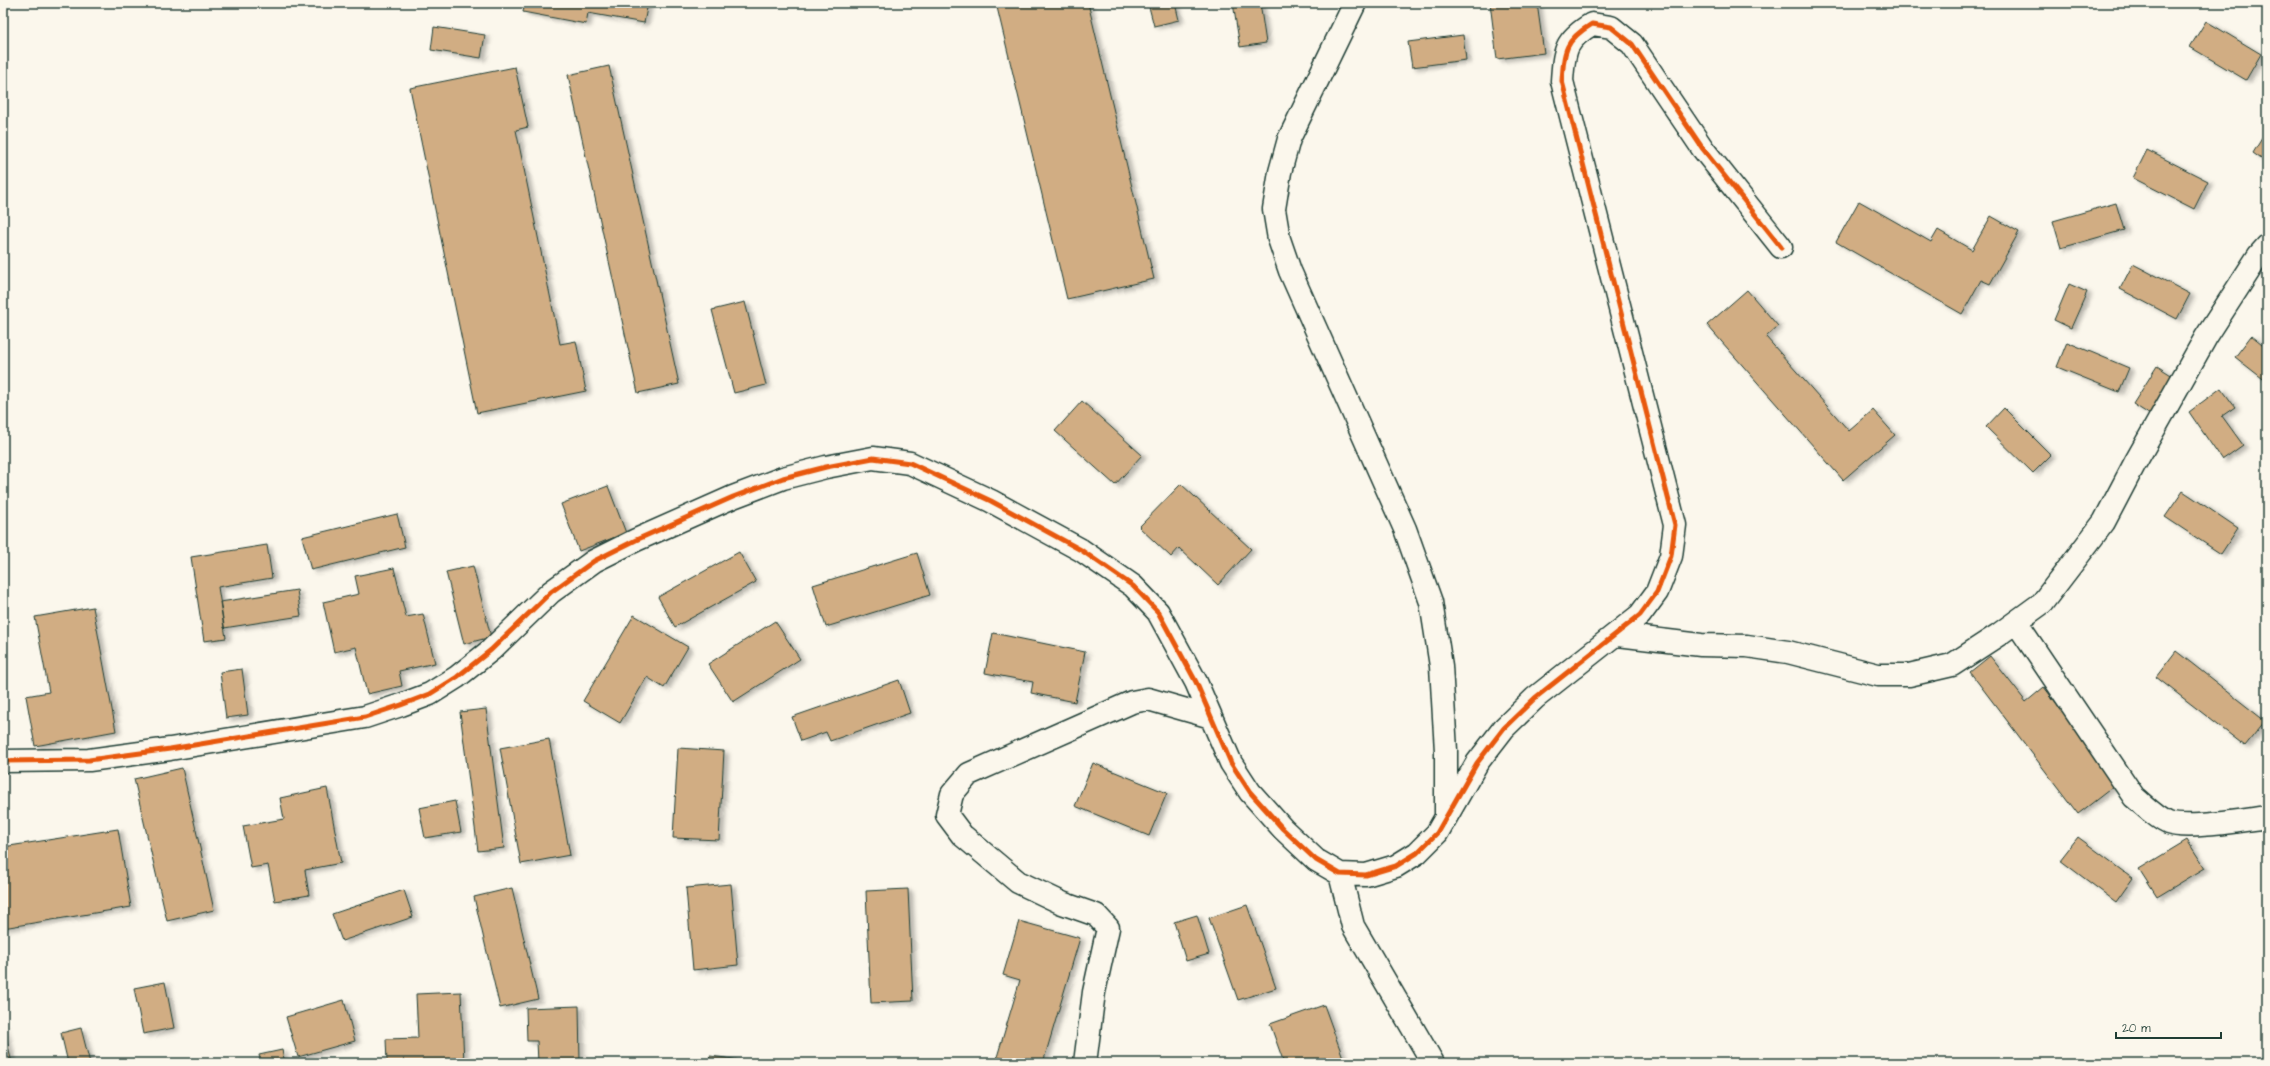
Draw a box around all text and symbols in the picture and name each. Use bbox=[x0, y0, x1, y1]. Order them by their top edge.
scale bar bbox=[2116, 1014, 2221, 1040]
text: 20 m bbox=[2122, 1020, 2151, 1037]

